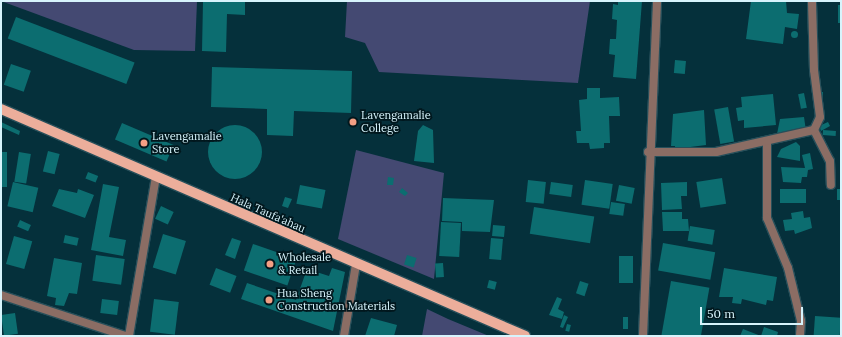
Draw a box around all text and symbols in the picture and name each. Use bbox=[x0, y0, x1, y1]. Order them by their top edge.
place label: Lavengamalie College bbox=[361, 109, 431, 135]
marker: Lavengamalie College bbox=[348, 117, 358, 127]
place label: Lavengamalie Store bbox=[152, 130, 222, 156]
marker: Lavengamalie Store bbox=[139, 138, 149, 148]
street label: Hala Taufa'ahau bbox=[229, 191, 307, 235]
place label: Wholesale & Retail bbox=[278, 251, 331, 277]
marker: Wholesale & Retail bbox=[265, 259, 275, 269]
place label: Hua Sheng Construction Materials bbox=[277, 287, 395, 313]
marker: Hua Sheng Construction Materials bbox=[264, 295, 274, 305]
scale bar bbox=[702, 299, 805, 325]
text: 50 m bbox=[707, 306, 735, 321]

